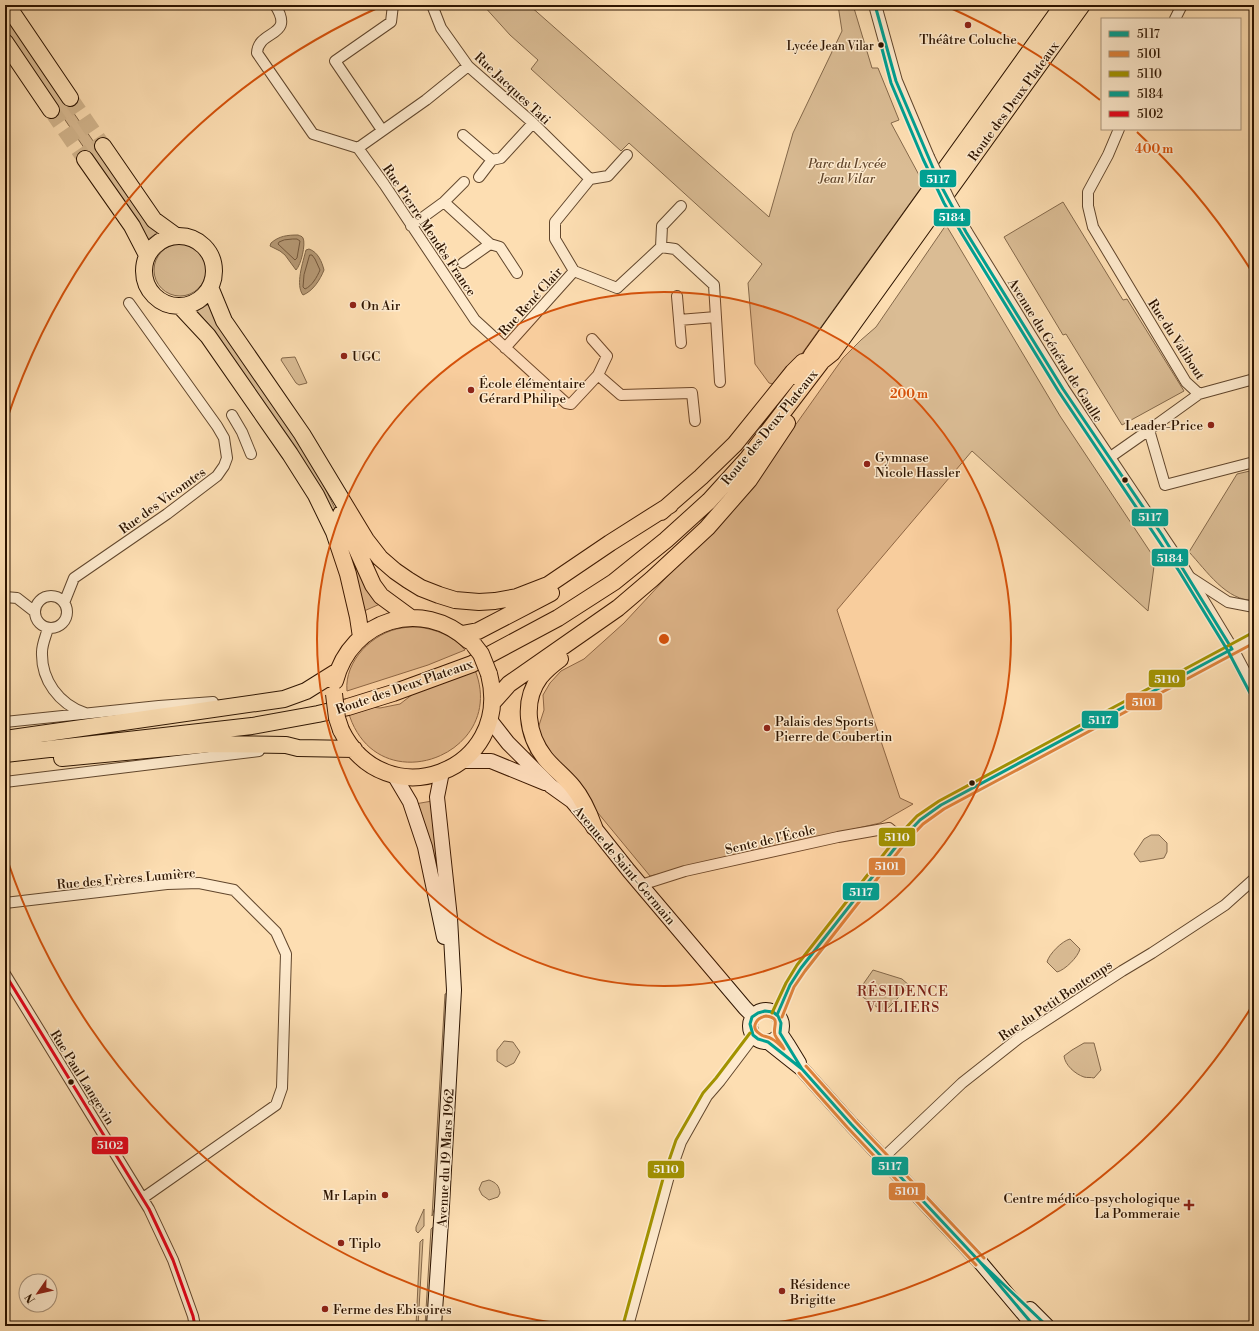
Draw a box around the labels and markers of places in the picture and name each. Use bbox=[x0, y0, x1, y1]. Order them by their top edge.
marker: Théâtre Coluche bbox=[963, 20, 973, 30]
place label: Théâtre Coluche bbox=[919, 32, 1017, 48]
place label: Lycée Jean Vilar bbox=[787, 39, 874, 54]
marker: Lycée Jean Vilar bbox=[876, 40, 886, 50]
place label: On Air bbox=[361, 298, 401, 314]
marker: On Air bbox=[348, 300, 358, 310]
place label: UGC bbox=[352, 349, 380, 365]
marker: UGC bbox=[339, 351, 349, 361]
place label: École élémentaire Gérard Philipe bbox=[479, 375, 586, 407]
marker: École élémentaire Gérard Philipe bbox=[466, 385, 476, 395]
place label: Leader-Price bbox=[1125, 418, 1203, 434]
marker: Leader-Price bbox=[1206, 420, 1216, 430]
place label: Gymnase Nicole Hassler bbox=[875, 450, 961, 481]
marker: Gymnase Nicole Hassler bbox=[862, 459, 872, 469]
unlabelled marker bbox=[1120, 475, 1130, 485]
centre of rings bbox=[657, 632, 671, 646]
place label: Palais des Sports Pierre de Coubertin bbox=[775, 714, 892, 745]
marker: Palais des Sports Pierre de Coubertin bbox=[762, 723, 772, 733]
unlabelled marker bbox=[967, 778, 977, 788]
unlabelled marker bbox=[66, 1077, 76, 1087]
place label: Mr Lapin bbox=[322, 1188, 377, 1204]
marker: Mr Lapin bbox=[380, 1190, 390, 1200]
place label: Centre médico-psychologique La Pommeraie bbox=[1004, 1191, 1180, 1222]
marker: Centre médico-psychologique La Pommeraie bbox=[1183, 1199, 1195, 1211]
place label: Tiplo bbox=[349, 1236, 381, 1252]
marker: Tiplo bbox=[336, 1238, 346, 1248]
place label: Résidence Brigitte bbox=[789, 1277, 851, 1308]
marker: Résidence Brigitte bbox=[777, 1286, 787, 1296]
place label: Ferme des Ebisoires bbox=[333, 1302, 452, 1318]
marker: Ferme des Ebisoires bbox=[320, 1304, 330, 1314]

